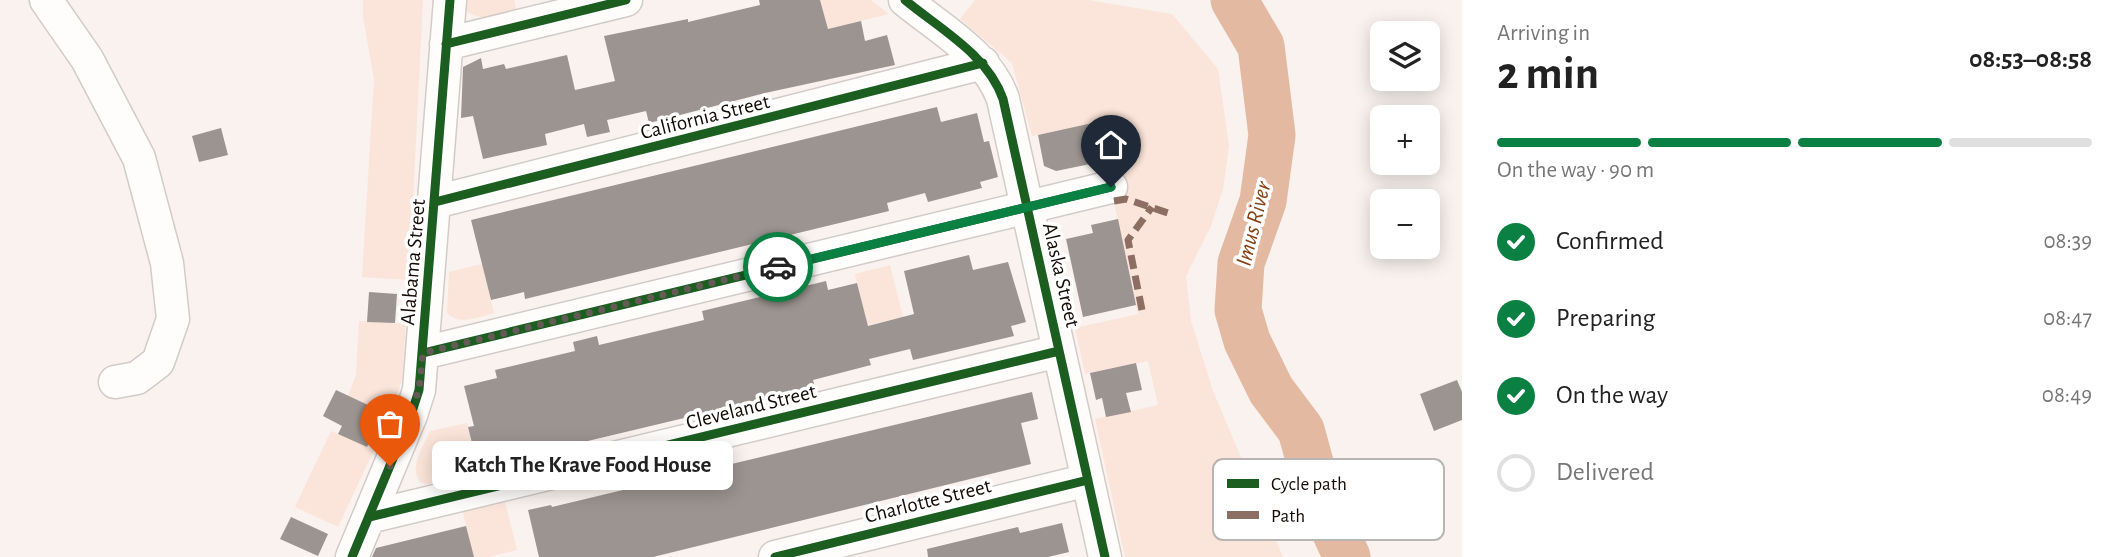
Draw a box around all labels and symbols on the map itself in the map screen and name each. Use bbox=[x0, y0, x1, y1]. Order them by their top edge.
street label: California Street bbox=[638, 91, 772, 143]
pin bbox=[1081, 115, 1141, 187]
water label: Imus River bbox=[1232, 179, 1276, 269]
street label: Alabama Street bbox=[397, 198, 429, 326]
street label: Alaska Street bbox=[1039, 221, 1083, 330]
courier bbox=[743, 232, 813, 302]
street label: Cleveland Street bbox=[684, 381, 819, 433]
pin bbox=[360, 394, 420, 466]
callout: Katch The Krave Food House bbox=[432, 442, 733, 490]
legend bbox=[1213, 459, 1444, 540]
street label: Charlotte Street bbox=[863, 475, 994, 527]
text: Cycle path bbox=[1271, 475, 1347, 494]
text: Path bbox=[1271, 507, 1305, 526]

